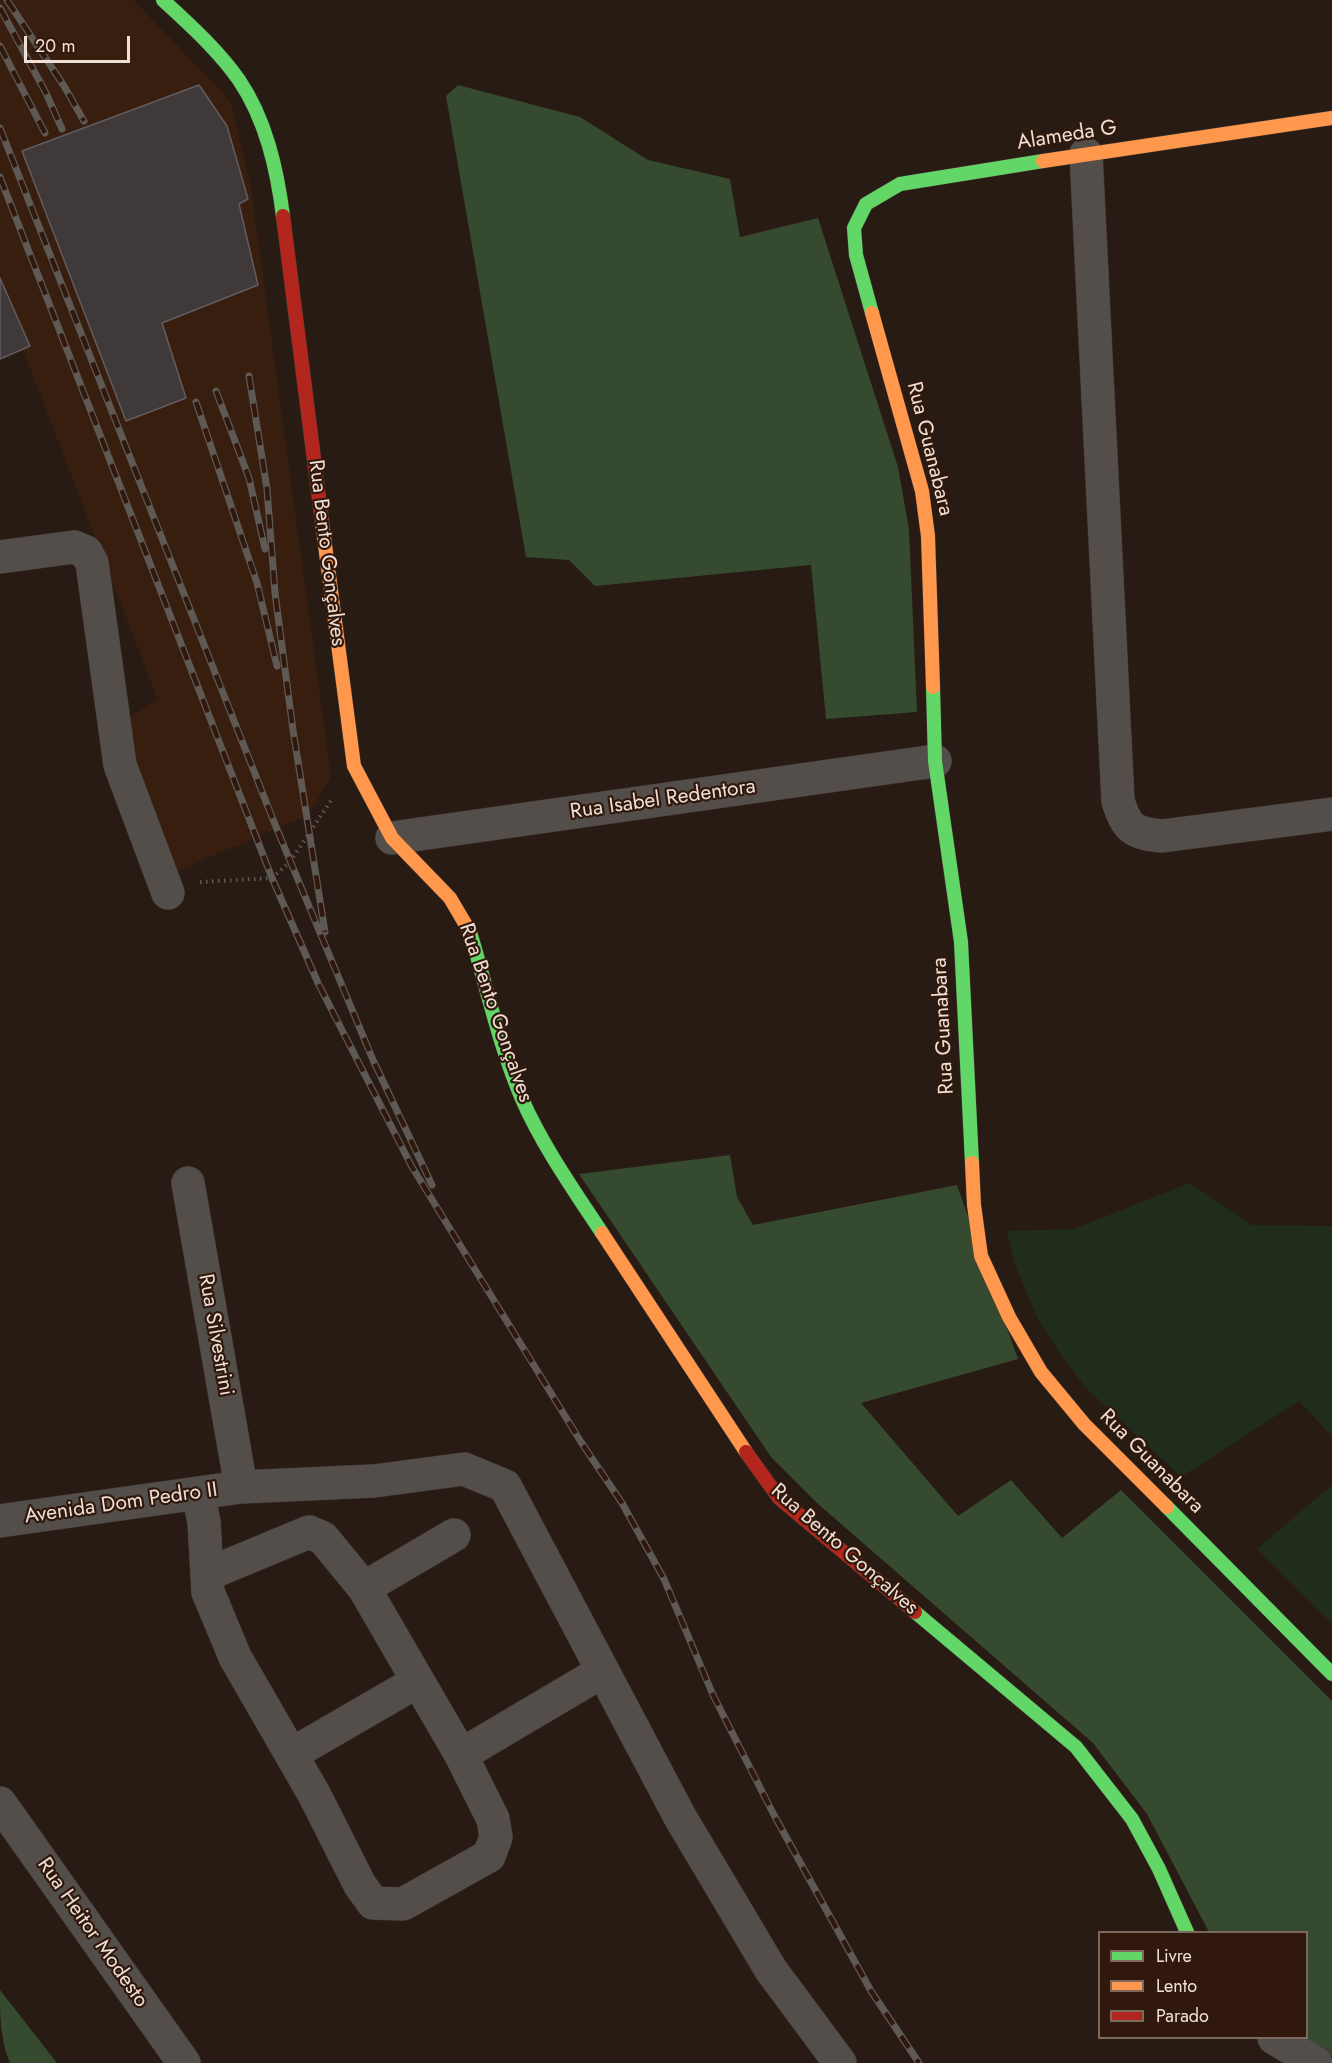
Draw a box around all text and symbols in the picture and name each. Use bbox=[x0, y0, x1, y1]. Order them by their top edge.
scale bar bbox=[27, 24, 134, 62]
text: 20 m bbox=[35, 33, 75, 59]
street label: Alameda G bbox=[1015, 116, 1119, 156]
street label: Rua Guanabara bbox=[900, 379, 958, 519]
street label: Rua Bento Gonçalves bbox=[302, 458, 350, 648]
street label: Rua Isabel Redentora bbox=[569, 775, 757, 825]
street label: Rua Bento Gonçalves bbox=[453, 920, 537, 1106]
street label: Rua Guanabara bbox=[928, 957, 960, 1095]
street label: Rua Silvestrini bbox=[192, 1272, 238, 1398]
street label: Rua Guanabara bbox=[1094, 1405, 1208, 1519]
street label: Avenida Dom Pedro II bbox=[23, 1478, 219, 1530]
street label: Rua Bento Gonçalves bbox=[765, 1479, 923, 1621]
street label: Rua Heitor Modesto bbox=[31, 1853, 153, 2013]
legend bbox=[1098, 1931, 1308, 2039]
text: Livre bbox=[1156, 1943, 1192, 1969]
text: Lento bbox=[1156, 1973, 1197, 1999]
text: Parado bbox=[1156, 2003, 1209, 2029]

